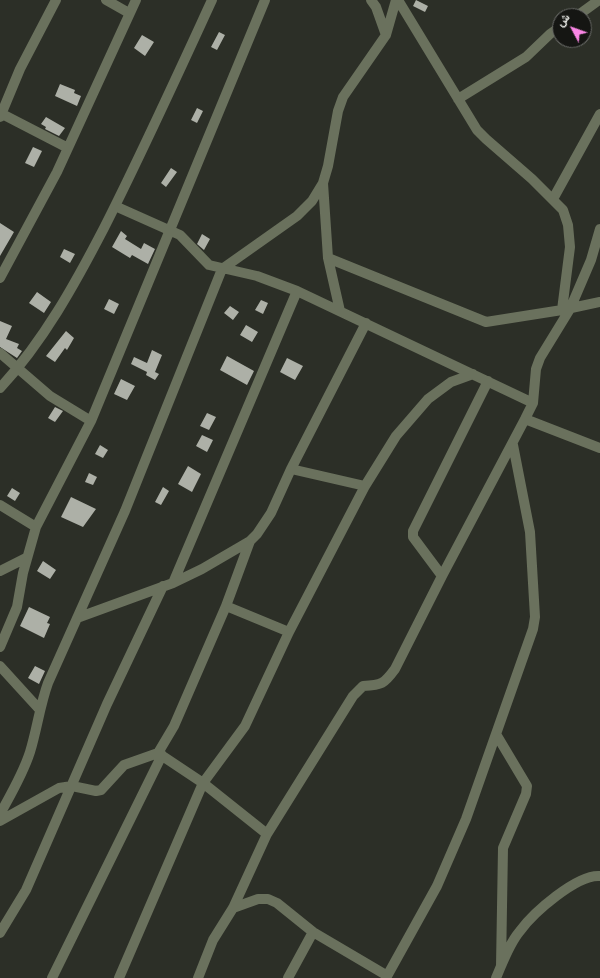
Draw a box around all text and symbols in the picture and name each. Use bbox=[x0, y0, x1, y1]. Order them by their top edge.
north arrow bbox=[552, 8, 592, 48]
text: ش bbox=[554, 11, 573, 30]

